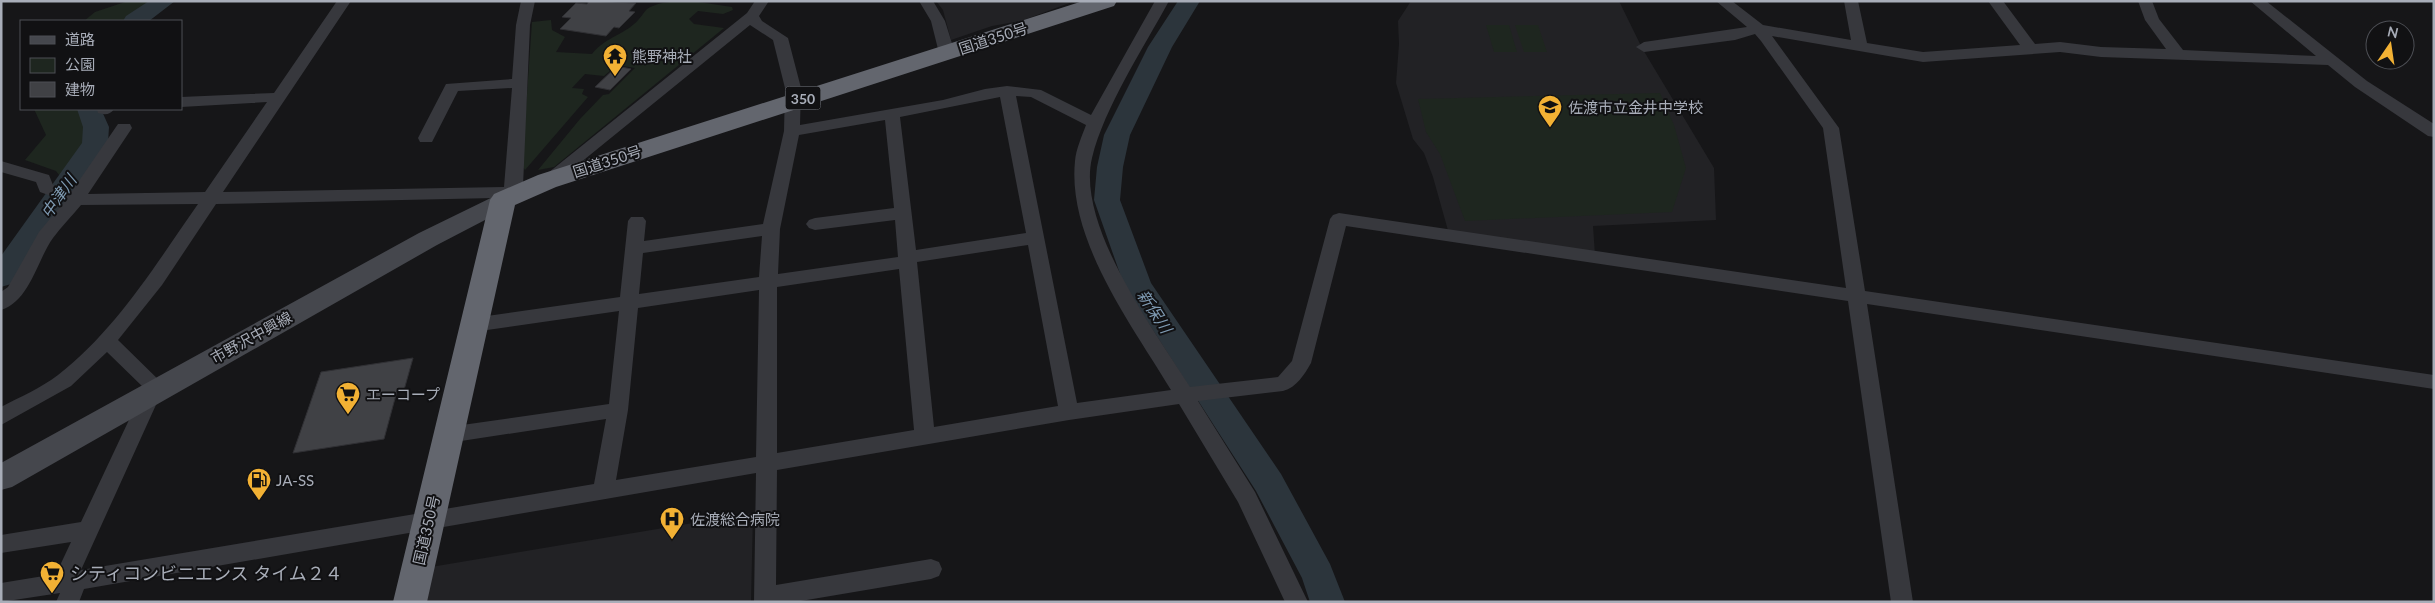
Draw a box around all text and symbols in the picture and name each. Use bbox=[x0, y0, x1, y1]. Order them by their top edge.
street label: 国道350号 bbox=[956, 18, 1030, 58]
legend bbox=[20, 20, 182, 110]
north arrow bbox=[2365, 20, 2415, 70]
text: N bbox=[2386, 22, 2400, 41]
text: 道路 bbox=[65, 30, 95, 48]
temple icon: 熊野神社 bbox=[602, 43, 628, 77]
place label: 熊野神社 bbox=[632, 47, 692, 65]
text: 公園 bbox=[65, 55, 95, 73]
text: 建物 bbox=[65, 80, 95, 98]
road number: 350 bbox=[786, 86, 820, 110]
school or university icon: 佐渡市立金井中学校 bbox=[1537, 94, 1563, 128]
place label: 佐渡市立金井中学校 bbox=[1568, 98, 1703, 116]
street label: 国道350号 bbox=[570, 141, 644, 181]
water label: 中津川 bbox=[36, 169, 81, 221]
water label: 新保川 bbox=[1134, 286, 1177, 338]
street label: 市野沢中興線 bbox=[207, 307, 295, 367]
supermarket icon: エーコープ bbox=[335, 381, 361, 415]
place label: エーコープ bbox=[366, 385, 440, 403]
fuel station icon: JA-SS bbox=[246, 467, 272, 501]
place label: JA-SS bbox=[276, 471, 314, 489]
street label: 国道350号 bbox=[409, 493, 443, 567]
hospital icon: 佐渡総合病院 bbox=[659, 506, 685, 540]
place label: 佐渡総合病院 bbox=[690, 510, 780, 528]
supermarket icon: シティコンビニエンス タイム２４ bbox=[39, 560, 65, 594]
place label: シティコンビニエンス タイム２４ bbox=[70, 562, 343, 584]

